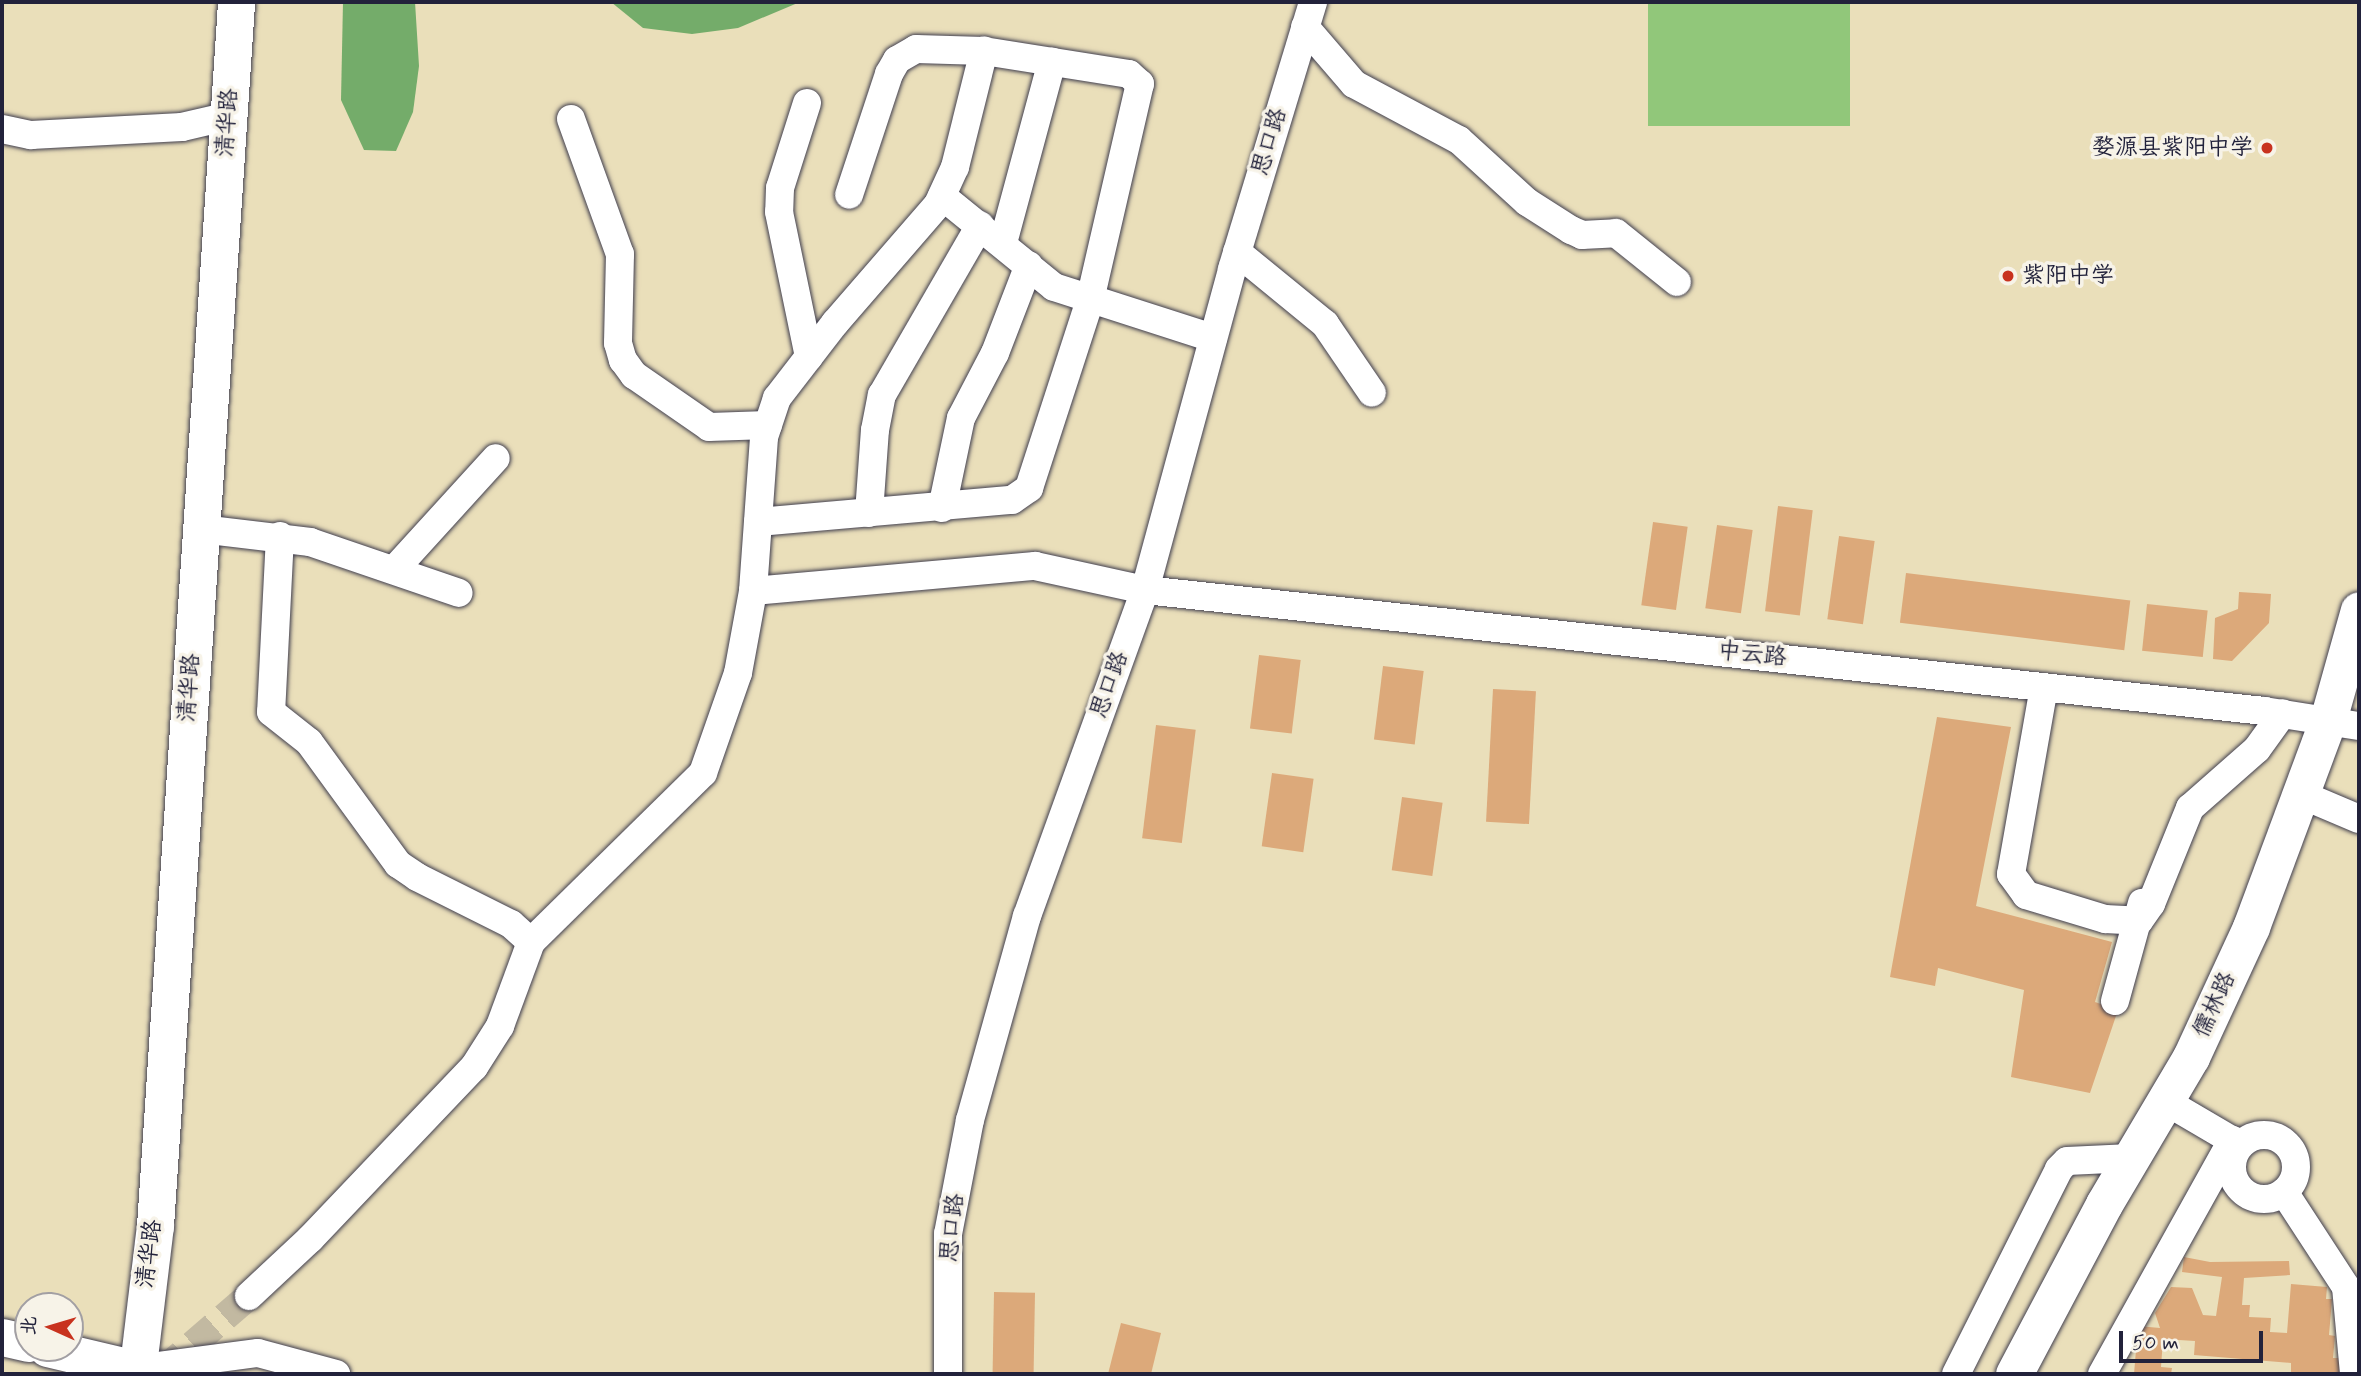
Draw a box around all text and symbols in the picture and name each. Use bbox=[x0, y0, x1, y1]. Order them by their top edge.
street label: 清华路 bbox=[212, 88, 244, 158]
street label: 思口路 bbox=[1247, 105, 1293, 179]
place label: 婺源县紫阳中学 bbox=[2092, 134, 2253, 162]
marker: 婺源县紫阳中学 bbox=[2259, 140, 2275, 156]
place label: 紫阳中学 bbox=[2022, 262, 2114, 290]
marker: 紫阳中学 bbox=[2000, 268, 2016, 284]
street label: 中云路 bbox=[1716, 638, 1788, 672]
street label: 思口路 bbox=[1085, 648, 1135, 722]
street label: 清华路 bbox=[174, 653, 206, 723]
street label: 儒林路 bbox=[2188, 968, 2242, 1042]
street label: 思口路 bbox=[936, 1192, 970, 1264]
street label: 清华路 bbox=[132, 1218, 168, 1290]
north arrow bbox=[14, 1292, 84, 1362]
text: 北 bbox=[16, 1315, 43, 1336]
scale bar bbox=[2123, 1316, 2266, 1360]
text: 50 m bbox=[2132, 1329, 2179, 1357]

